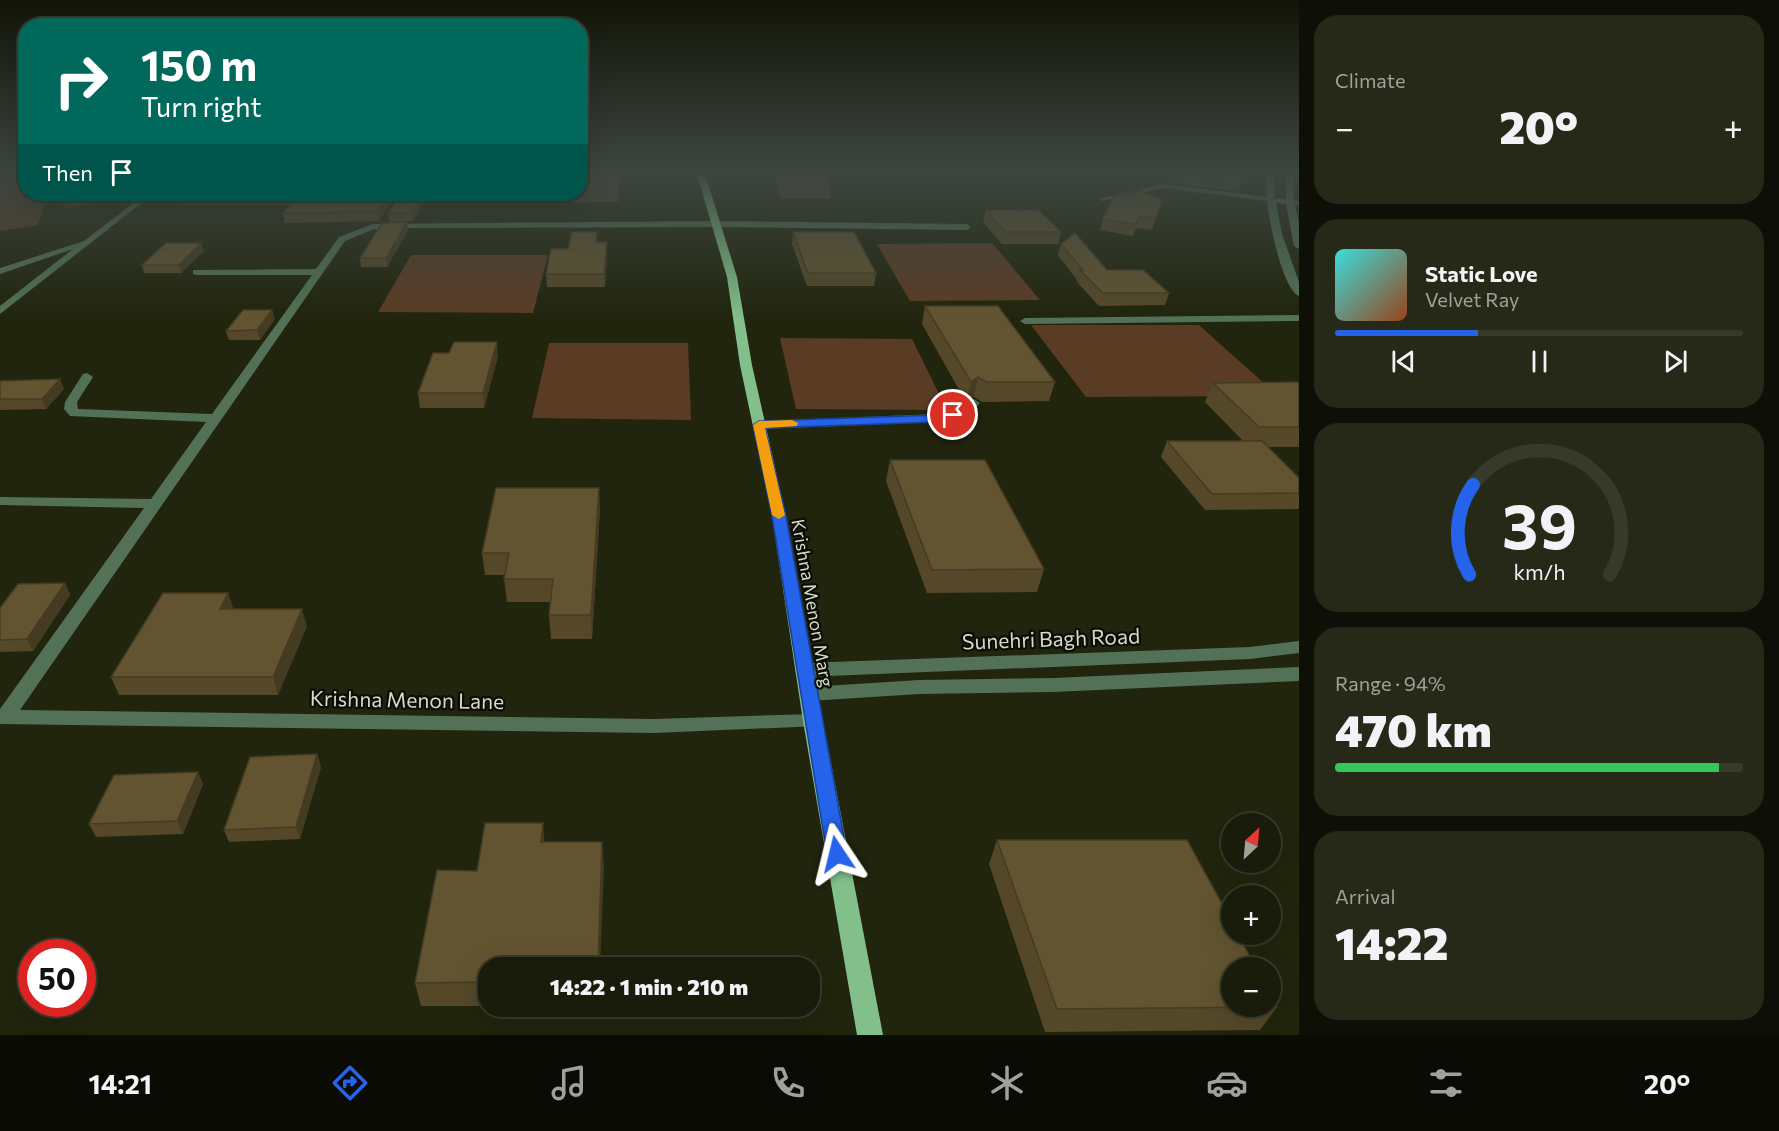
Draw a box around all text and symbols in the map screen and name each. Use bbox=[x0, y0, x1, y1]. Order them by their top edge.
text: 150 m bbox=[141, 38, 257, 90]
icon: right bbox=[42, 42, 120, 120]
text: Climate bbox=[1335, 68, 1405, 92]
text: Turn right bbox=[141, 90, 261, 123]
text: 20° bbox=[1499, 98, 1578, 153]
text: − bbox=[1335, 106, 1354, 147]
text: + bbox=[1724, 106, 1743, 147]
icon: arrive bbox=[105, 156, 138, 189]
text: Then bbox=[42, 159, 93, 186]
text: Static Love bbox=[1425, 260, 1538, 287]
text: Velvet Ray bbox=[1425, 287, 1519, 311]
icon: previous bbox=[1387, 345, 1420, 378]
icon: pause bbox=[1523, 345, 1556, 378]
icon: next bbox=[1659, 345, 1692, 378]
pin bbox=[927, 389, 978, 440]
icon: arrive bbox=[936, 398, 969, 431]
text: 39 bbox=[1502, 486, 1576, 562]
street label: Krishna Menon Marg bbox=[787, 517, 839, 689]
text: km/h bbox=[1513, 558, 1565, 584]
street label: Sunehri Bagh Road bbox=[962, 622, 1140, 654]
text: Range · 94% bbox=[1335, 671, 1446, 695]
street label: Krishna Menon Lane bbox=[310, 685, 504, 713]
text: 470 km bbox=[1335, 701, 1492, 756]
north arrow bbox=[1221, 813, 1281, 873]
map controls bbox=[1221, 813, 1281, 1017]
position arrow bbox=[805, 822, 869, 886]
text: Arrival bbox=[1335, 884, 1396, 908]
button: + bbox=[1221, 885, 1281, 945]
text: 14:22 bbox=[1335, 914, 1449, 969]
speed limit sign: 50 bbox=[18, 939, 96, 1017]
button: − bbox=[1221, 957, 1281, 1017]
text: 14:22 · 1 min · 210 m bbox=[550, 973, 748, 1000]
icon: directions bbox=[329, 1062, 371, 1104]
icon: music bbox=[548, 1062, 590, 1104]
icon: phone bbox=[767, 1062, 809, 1104]
icon: climate bbox=[986, 1062, 1028, 1104]
icon: car bbox=[1206, 1062, 1248, 1104]
icon: filters bbox=[1425, 1062, 1467, 1104]
text: 14:21 bbox=[89, 1067, 152, 1100]
text: 20° bbox=[1644, 1067, 1690, 1100]

